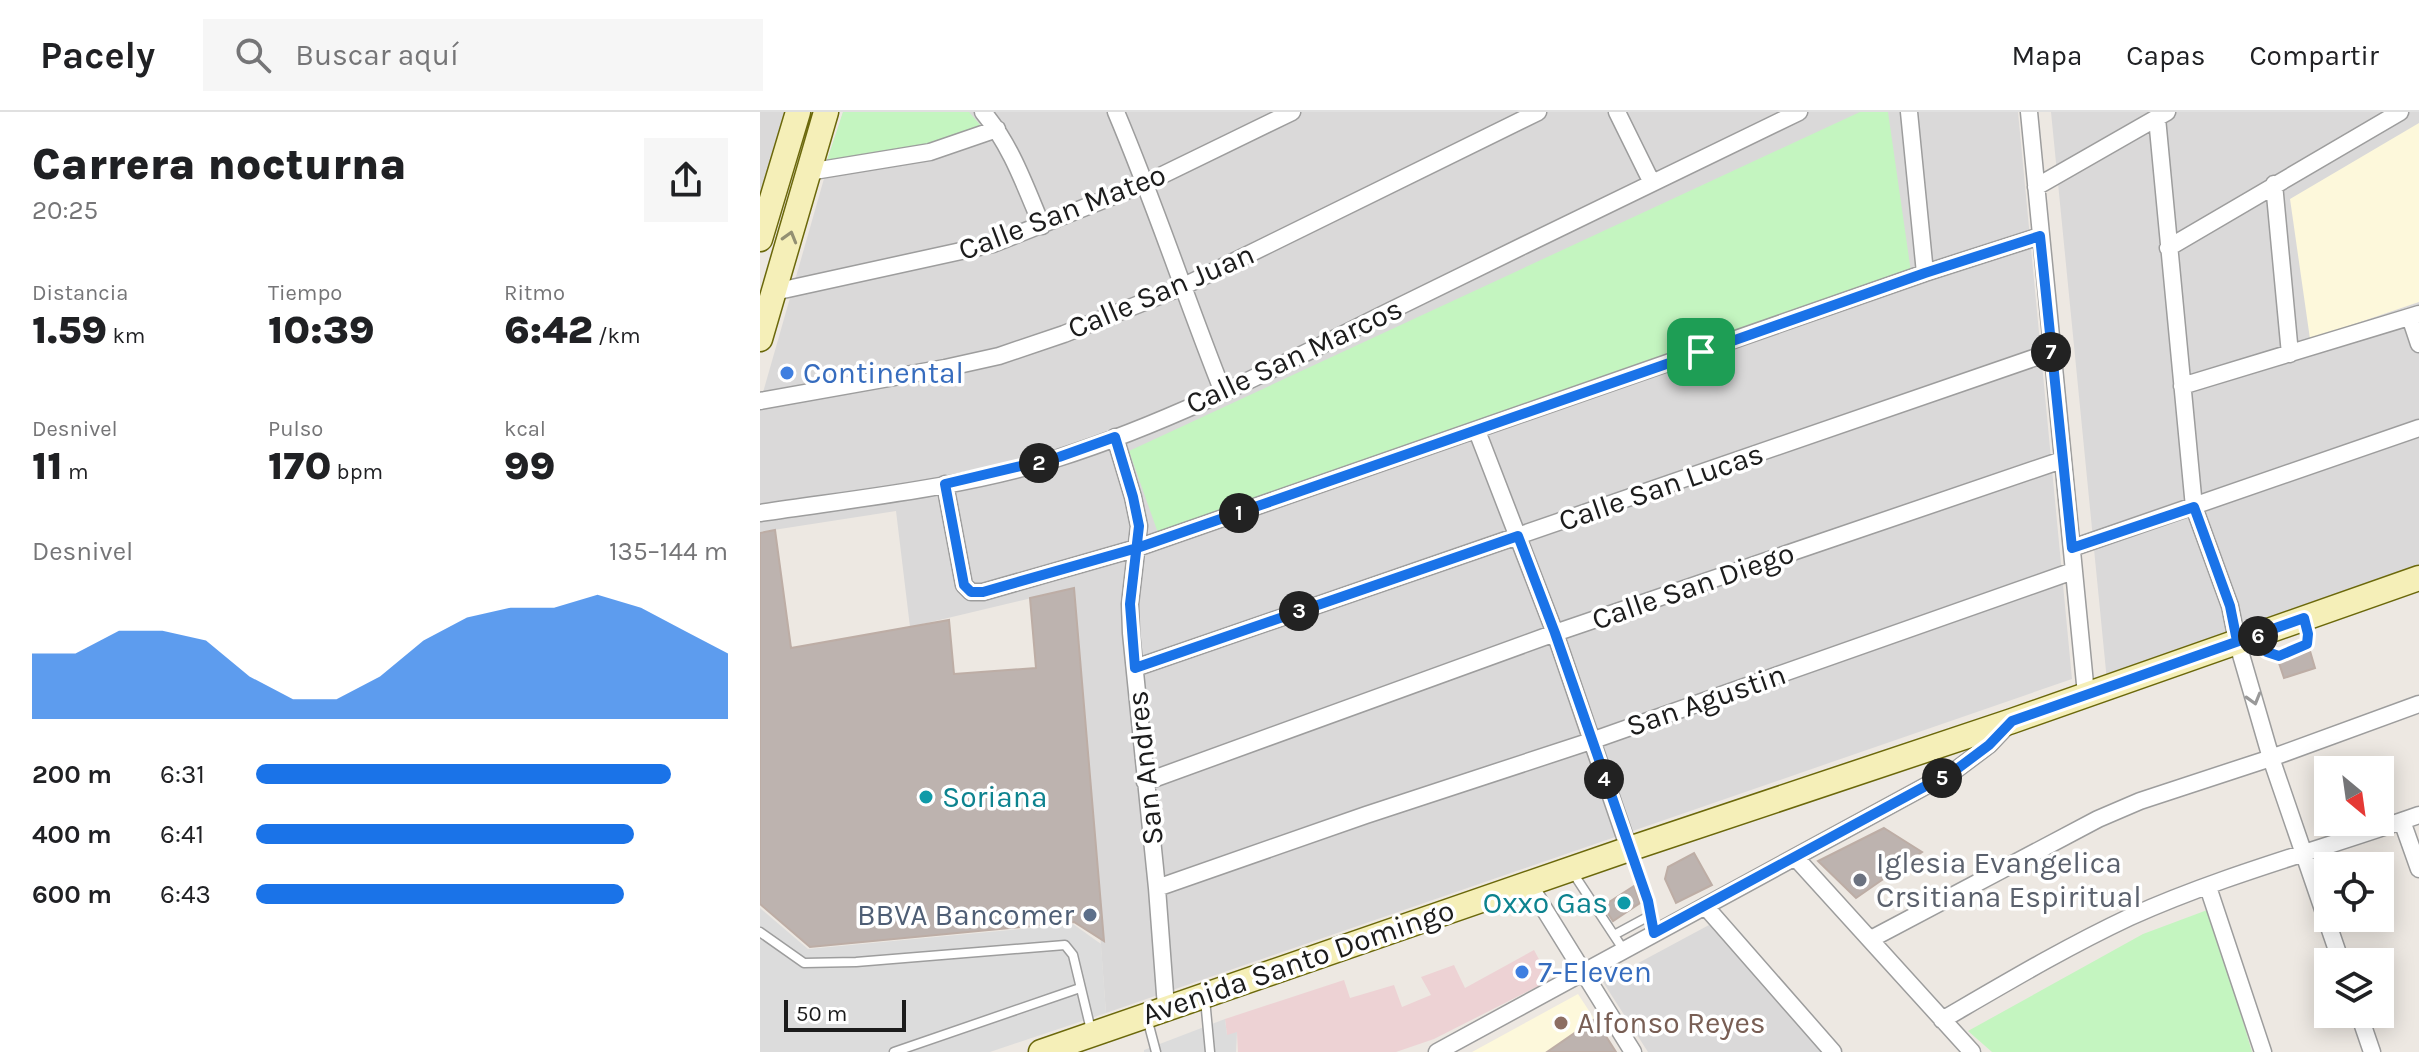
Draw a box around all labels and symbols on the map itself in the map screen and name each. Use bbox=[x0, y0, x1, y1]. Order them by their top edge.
street label: Calle San Mateo bbox=[953, 156, 1171, 268]
one-way arrow bbox=[781, 231, 797, 244]
street label: Calle San Juan bbox=[1062, 236, 1260, 346]
street label: Calle San Marcos bbox=[1180, 290, 1408, 422]
pin bbox=[1667, 318, 1735, 386]
pin: 7 bbox=[2031, 332, 2071, 372]
place label: Continental bbox=[803, 355, 964, 391]
marker: Continental bbox=[778, 364, 796, 382]
street label: Calle San Lucas bbox=[1554, 435, 1768, 539]
pin: 2 bbox=[1019, 443, 1059, 483]
pin: 1 bbox=[1219, 493, 1259, 533]
street label: Calle San Diego bbox=[1587, 535, 1799, 637]
pin: 3 bbox=[1279, 591, 1319, 631]
pin: 6 bbox=[2238, 616, 2278, 656]
street label: San Agustin bbox=[1622, 656, 1790, 744]
street label: San Andres bbox=[1119, 689, 1171, 847]
one-way arrow bbox=[2245, 692, 2261, 706]
north arrow bbox=[2314, 756, 2394, 836]
pin: 5 bbox=[1922, 758, 1962, 798]
pin: 4 bbox=[1584, 759, 1624, 799]
place label: Soriana bbox=[942, 779, 1047, 815]
marker: Soriana bbox=[917, 788, 935, 806]
place label: Iglesia Evangelica Crsitiana Espiritual bbox=[1876, 845, 2142, 915]
marker: Iglesia Evangelica Crsitiana Espiritual bbox=[1851, 871, 1869, 889]
place label: Oxxo Gas bbox=[1483, 885, 1608, 921]
street label: Avenida Santo Domingo bbox=[1137, 892, 1459, 1032]
marker: Oxxo Gas bbox=[1615, 894, 1633, 912]
place label: BBVA Bancomer bbox=[857, 897, 1074, 933]
marker: BBVA Bancomer bbox=[1081, 906, 1099, 924]
place label: 7-Eleven bbox=[1538, 954, 1652, 990]
marker: 7-Eleven bbox=[1513, 963, 1531, 981]
scale bar bbox=[784, 996, 906, 1032]
place label: Alfonso Reyes bbox=[1577, 1005, 1766, 1041]
marker: Alfonso Reyes bbox=[1552, 1014, 1570, 1032]

